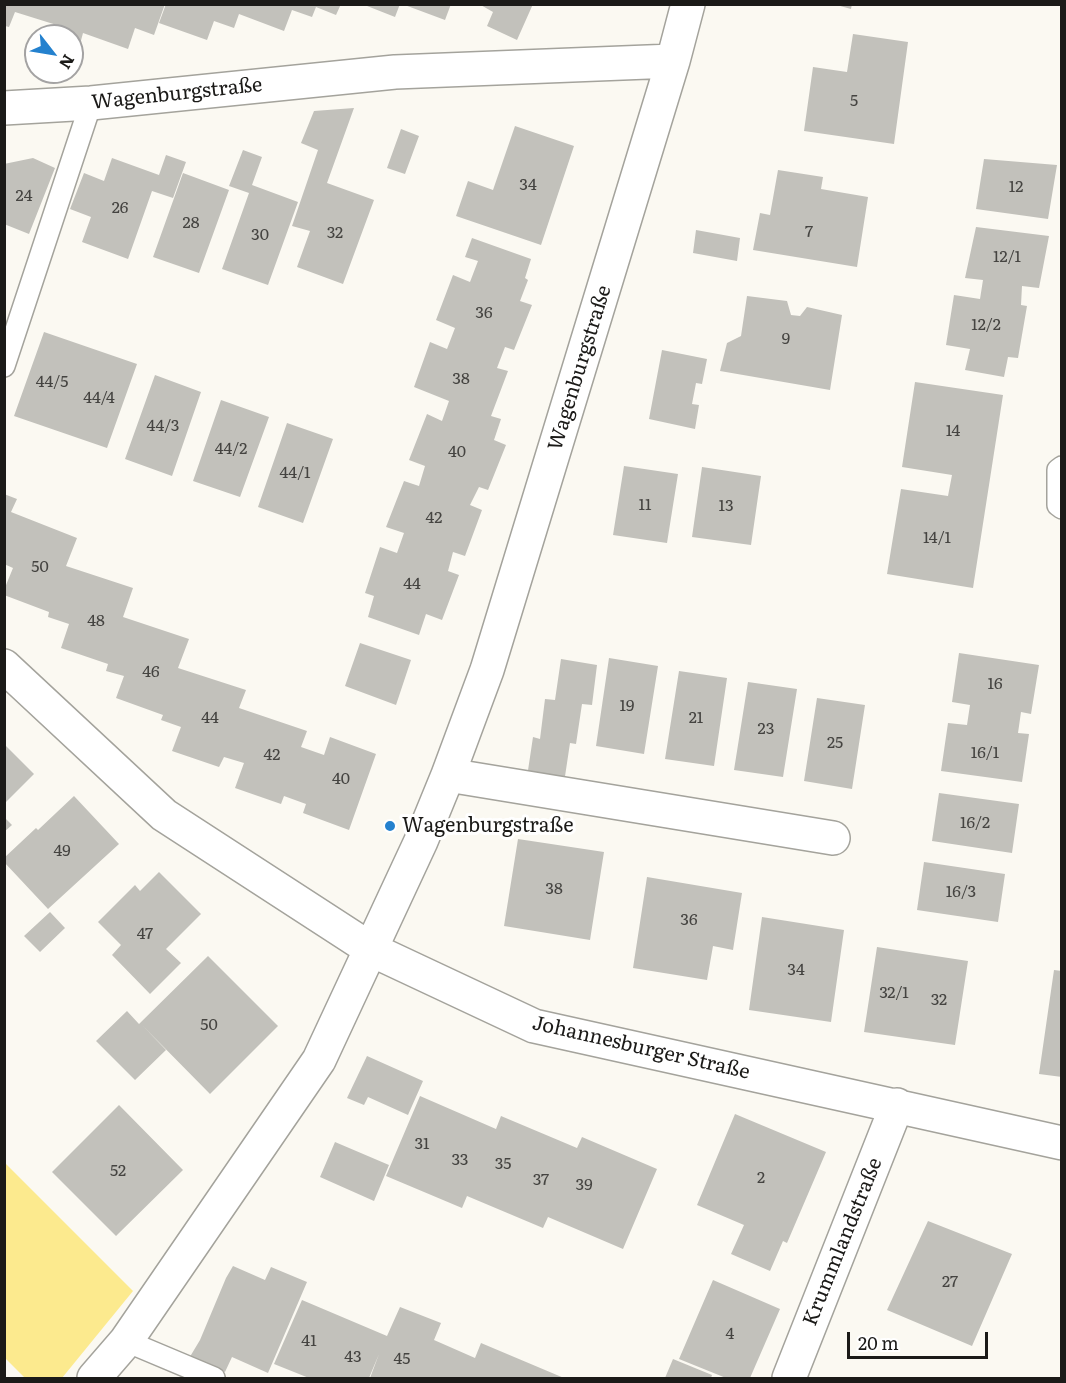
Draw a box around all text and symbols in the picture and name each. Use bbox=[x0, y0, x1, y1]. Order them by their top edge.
north arrow bbox=[24, 24, 84, 84]
text: N bbox=[54, 50, 81, 74]
street label: Wagenburgstraße bbox=[90, 73, 264, 115]
house number: 5 bbox=[850, 91, 858, 111]
house number: 34 bbox=[519, 175, 537, 195]
house number: 12 bbox=[1009, 177, 1023, 197]
house number: 24 bbox=[16, 186, 32, 206]
house number: 26 bbox=[112, 198, 128, 218]
house number: 28 bbox=[183, 213, 199, 233]
house number: 7 bbox=[805, 222, 813, 242]
house number: 32 bbox=[327, 223, 343, 243]
house number: 30 bbox=[251, 225, 269, 245]
house number: 12/1 bbox=[993, 247, 1021, 267]
street label: Wagenburgstraße bbox=[543, 282, 617, 454]
house number: 36 bbox=[475, 303, 493, 323]
house number: 12/2 bbox=[971, 315, 1001, 335]
house number: 9 bbox=[782, 329, 790, 349]
house number: 38 bbox=[452, 369, 470, 389]
house number: 44/5 bbox=[36, 372, 68, 392]
house number: 44/4 bbox=[83, 388, 115, 408]
house number: 44/3 bbox=[147, 416, 179, 436]
house number: 14 bbox=[946, 421, 960, 441]
house number: 44/2 bbox=[215, 439, 247, 459]
house number: 40 bbox=[448, 442, 466, 462]
house number: 44/1 bbox=[280, 463, 310, 483]
house number: 11 bbox=[638, 495, 652, 515]
house number: 13 bbox=[718, 496, 734, 516]
house number: 42 bbox=[426, 508, 442, 528]
house number: 14/1 bbox=[923, 528, 951, 548]
house number: 50 bbox=[31, 557, 49, 577]
house number: 44 bbox=[403, 574, 421, 594]
house number: 48 bbox=[87, 611, 105, 631]
house number: 46 bbox=[142, 662, 160, 682]
house number: 16 bbox=[987, 674, 1003, 694]
house number: 19 bbox=[620, 696, 634, 716]
house number: 44 bbox=[201, 708, 219, 728]
house number: 21 bbox=[689, 708, 703, 728]
house number: 23 bbox=[758, 719, 774, 739]
house number: 25 bbox=[827, 733, 843, 753]
house number: 16/1 bbox=[971, 743, 999, 763]
house number: 42 bbox=[264, 745, 280, 765]
house number: 40 bbox=[332, 769, 350, 789]
house number: 16/2 bbox=[960, 813, 990, 833]
place label: Wagenburgstraße bbox=[402, 814, 574, 838]
marker: Wagenburgstraße bbox=[383, 819, 397, 833]
house number: 49 bbox=[53, 841, 71, 861]
house number: 38 bbox=[545, 879, 563, 899]
house number: 16/3 bbox=[946, 882, 976, 902]
house number: 36 bbox=[680, 910, 698, 930]
house number: 47 bbox=[137, 924, 153, 944]
house number: 34 bbox=[787, 960, 805, 980]
house number: 32/1 bbox=[879, 983, 909, 1003]
house number: 32 bbox=[931, 990, 947, 1010]
street label: Johannesburger Straße bbox=[530, 1011, 752, 1085]
house number: 50 bbox=[200, 1015, 218, 1035]
house number: 31 bbox=[414, 1134, 430, 1154]
house number: 33 bbox=[452, 1150, 468, 1170]
house number: 35 bbox=[495, 1154, 511, 1174]
street label: Krummlandstraße bbox=[798, 1154, 888, 1330]
house number: 52 bbox=[110, 1161, 126, 1181]
house number: 2 bbox=[757, 1168, 765, 1188]
house number: 37 bbox=[533, 1170, 549, 1190]
house number: 39 bbox=[575, 1175, 593, 1195]
house number: 27 bbox=[942, 1272, 958, 1292]
scale bar bbox=[850, 1320, 991, 1358]
house number: 4 bbox=[726, 1324, 734, 1344]
text: 20 m bbox=[858, 1329, 899, 1356]
house number: 41 bbox=[301, 1331, 317, 1351]
house number: 43 bbox=[344, 1347, 362, 1367]
house number: 45 bbox=[394, 1349, 410, 1369]

